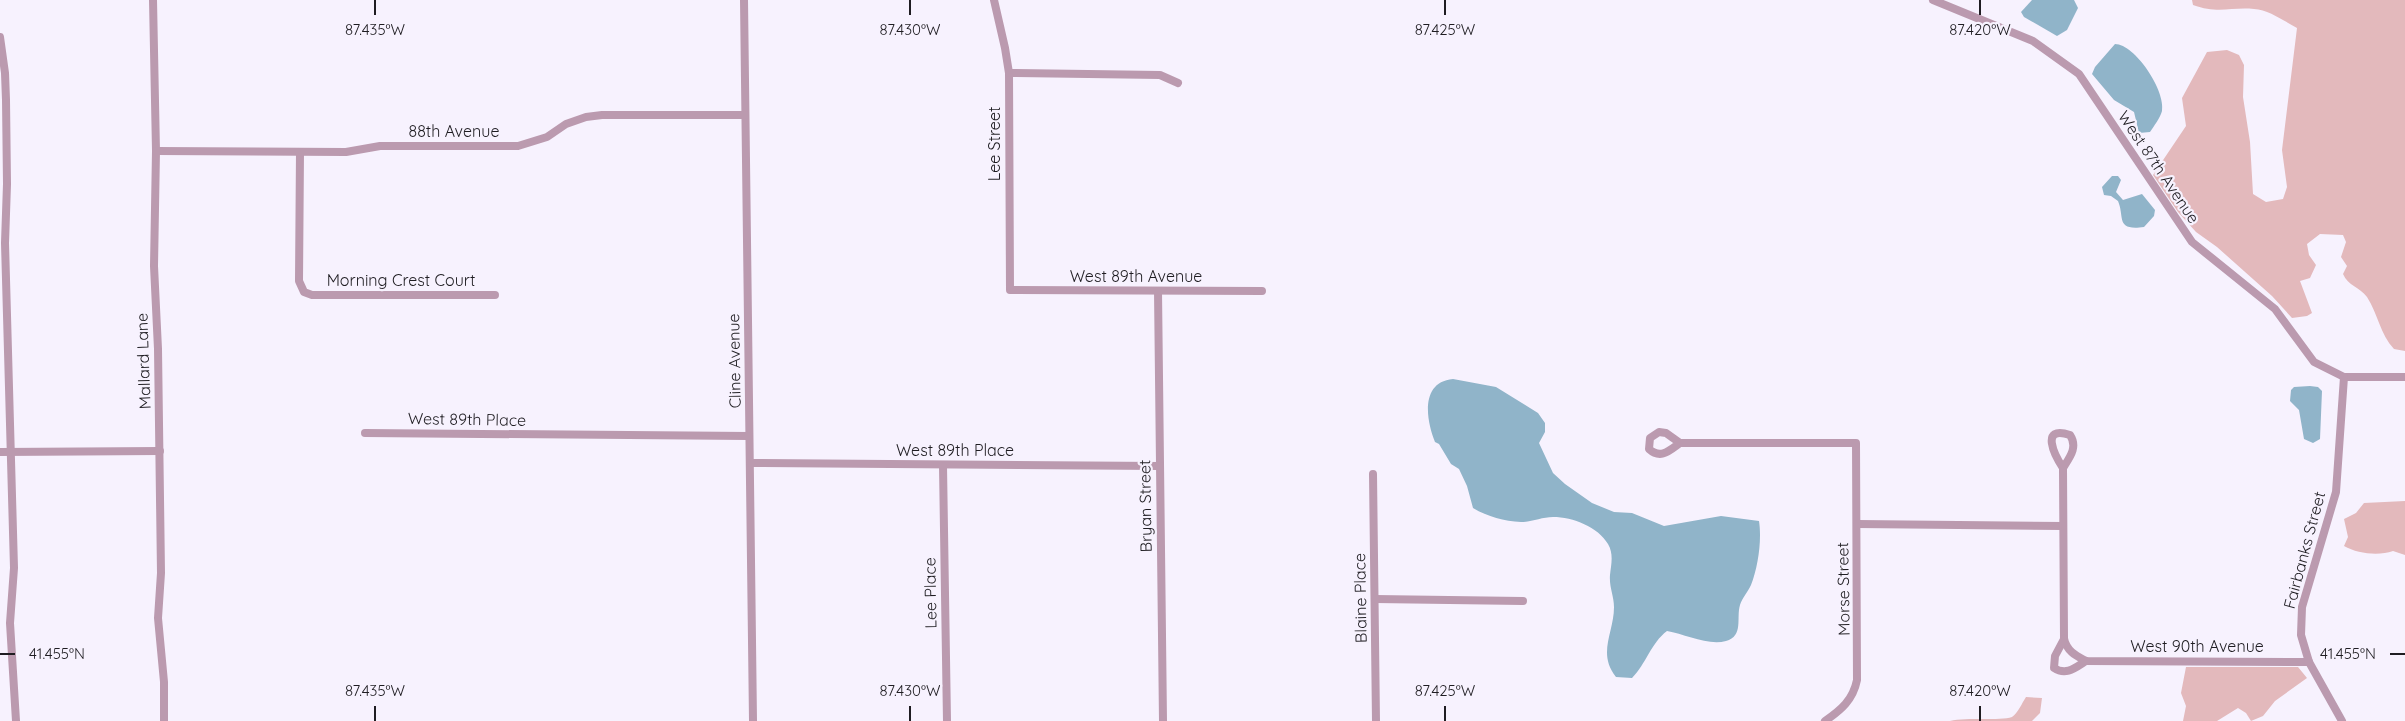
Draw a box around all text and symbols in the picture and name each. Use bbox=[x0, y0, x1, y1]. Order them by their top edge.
text: 87.435°W bbox=[345, 20, 406, 39]
text: 87.430°W bbox=[880, 20, 941, 39]
text: 87.425°W bbox=[1415, 20, 1476, 39]
text: 87.420°W bbox=[1949, 20, 2011, 39]
street label: Lee Street bbox=[984, 107, 1004, 181]
street label: West 87th Avenue bbox=[2114, 107, 2204, 227]
street label: 88th Avenue bbox=[409, 121, 499, 141]
street label: West 89th Avenue bbox=[1070, 266, 1202, 286]
street label: Morning Crest Court bbox=[327, 270, 475, 290]
street label: Mallard Lane bbox=[131, 313, 155, 409]
street label: Cline Avenue bbox=[723, 313, 745, 409]
street label: West 89th Place bbox=[408, 408, 526, 430]
street label: West 89th Place bbox=[896, 440, 1014, 460]
street label: Bryan Street bbox=[1134, 459, 1156, 553]
street label: Fairbanks Street bbox=[2279, 489, 2329, 611]
street label: Morse Street bbox=[1832, 542, 1854, 636]
street label: Blaine Place bbox=[1349, 553, 1371, 643]
street label: Lee Place bbox=[919, 557, 941, 629]
street label: West 90th Avenue bbox=[2130, 636, 2264, 656]
text: 41.455°N bbox=[29, 644, 85, 663]
text: 41.455°N bbox=[2320, 644, 2376, 663]
text: 87.435°W bbox=[345, 681, 406, 700]
text: 87.430°W bbox=[880, 681, 941, 700]
text: 87.425°W bbox=[1415, 681, 1476, 700]
text: 87.420°W bbox=[1949, 681, 2011, 700]

